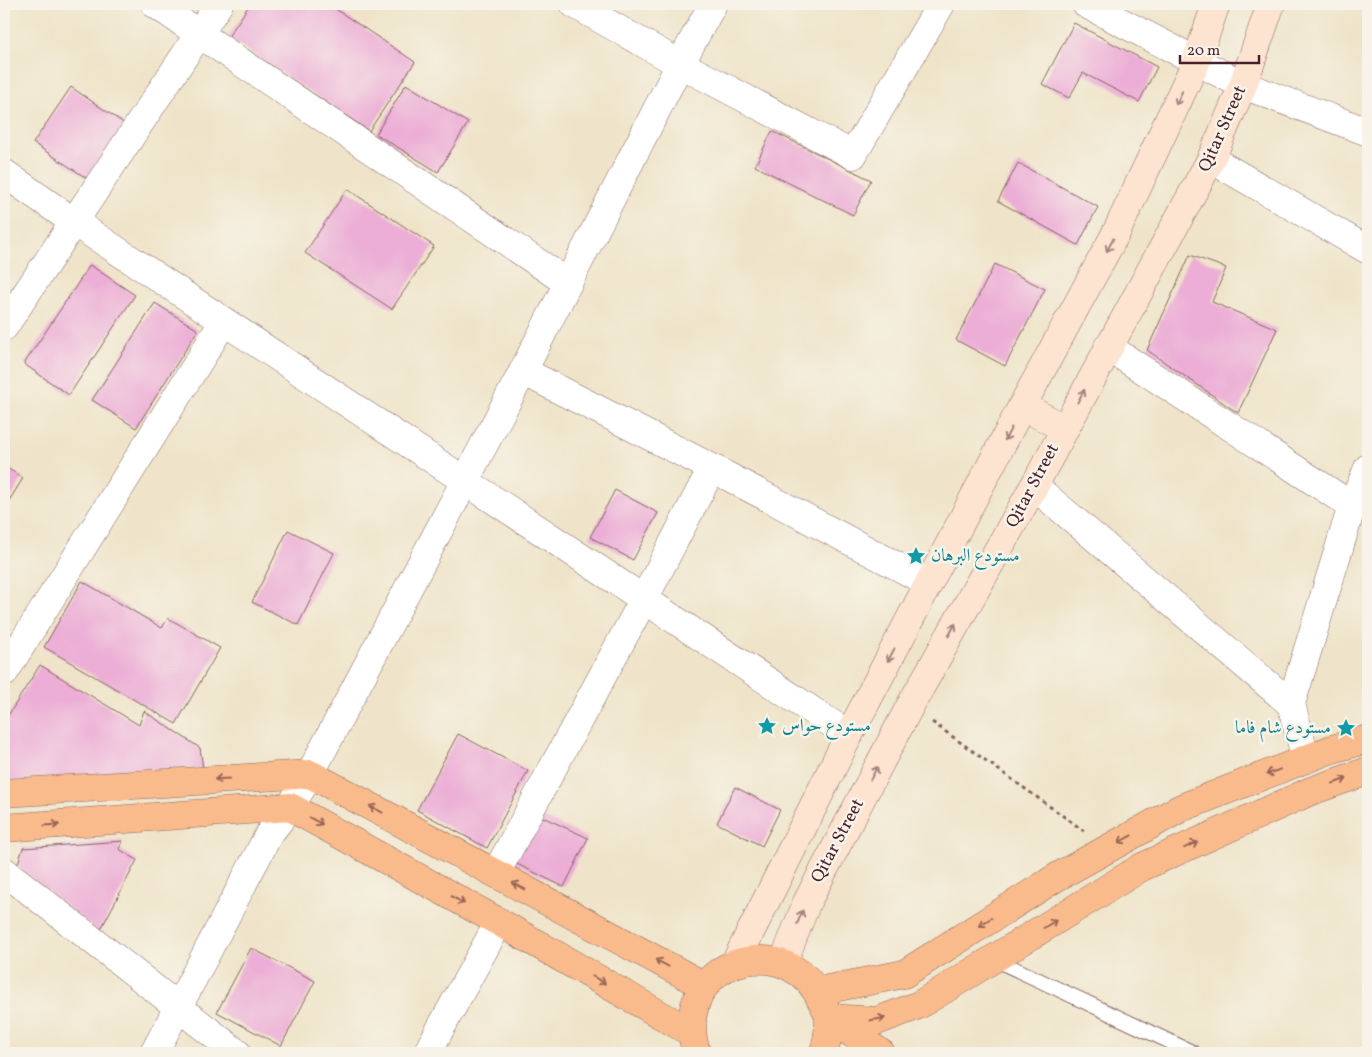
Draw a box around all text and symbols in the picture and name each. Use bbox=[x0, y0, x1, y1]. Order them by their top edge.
scale bar bbox=[1180, 32, 1258, 64]
text: 20 m bbox=[1187, 41, 1220, 62]
street label: Qitar Street bbox=[1193, 82, 1253, 176]
one-way arrow bbox=[1174, 90, 1183, 105]
one-way arrow bbox=[1105, 237, 1115, 252]
one-way arrow bbox=[1077, 389, 1086, 404]
one-way arrow bbox=[1002, 426, 1012, 441]
street label: Qitar Street bbox=[1000, 439, 1066, 533]
place label: مستودع البرهان bbox=[931, 544, 1020, 570]
place icon: مستودع البرهان bbox=[905, 545, 927, 567]
one-way arrow bbox=[948, 624, 958, 638]
one-way arrow bbox=[886, 647, 895, 662]
place label: مستودع حواس bbox=[782, 714, 871, 740]
place icon: مستودع حواس bbox=[756, 715, 778, 737]
place label: مستودع شام فاما bbox=[1235, 716, 1331, 743]
place icon: مستودع شام فاما bbox=[1335, 717, 1357, 739]
one-way arrow bbox=[870, 766, 879, 781]
one-way arrow bbox=[1266, 768, 1281, 777]
one-way arrow bbox=[215, 775, 231, 784]
one-way arrow bbox=[1332, 775, 1348, 785]
street label: Qitar Street bbox=[805, 794, 871, 888]
one-way arrow bbox=[369, 804, 384, 813]
one-way arrow bbox=[308, 816, 323, 826]
one-way arrow bbox=[44, 820, 60, 829]
one-way arrow bbox=[1118, 835, 1133, 844]
one-way arrow bbox=[1183, 840, 1198, 849]
one-way arrow bbox=[512, 881, 527, 891]
one-way arrow bbox=[450, 895, 465, 905]
one-way arrow bbox=[797, 910, 806, 925]
one-way arrow bbox=[979, 917, 993, 927]
one-way arrow bbox=[1042, 919, 1056, 929]
one-way arrow bbox=[655, 958, 670, 968]
one-way arrow bbox=[591, 976, 606, 985]
one-way arrow bbox=[869, 1013, 885, 1023]

